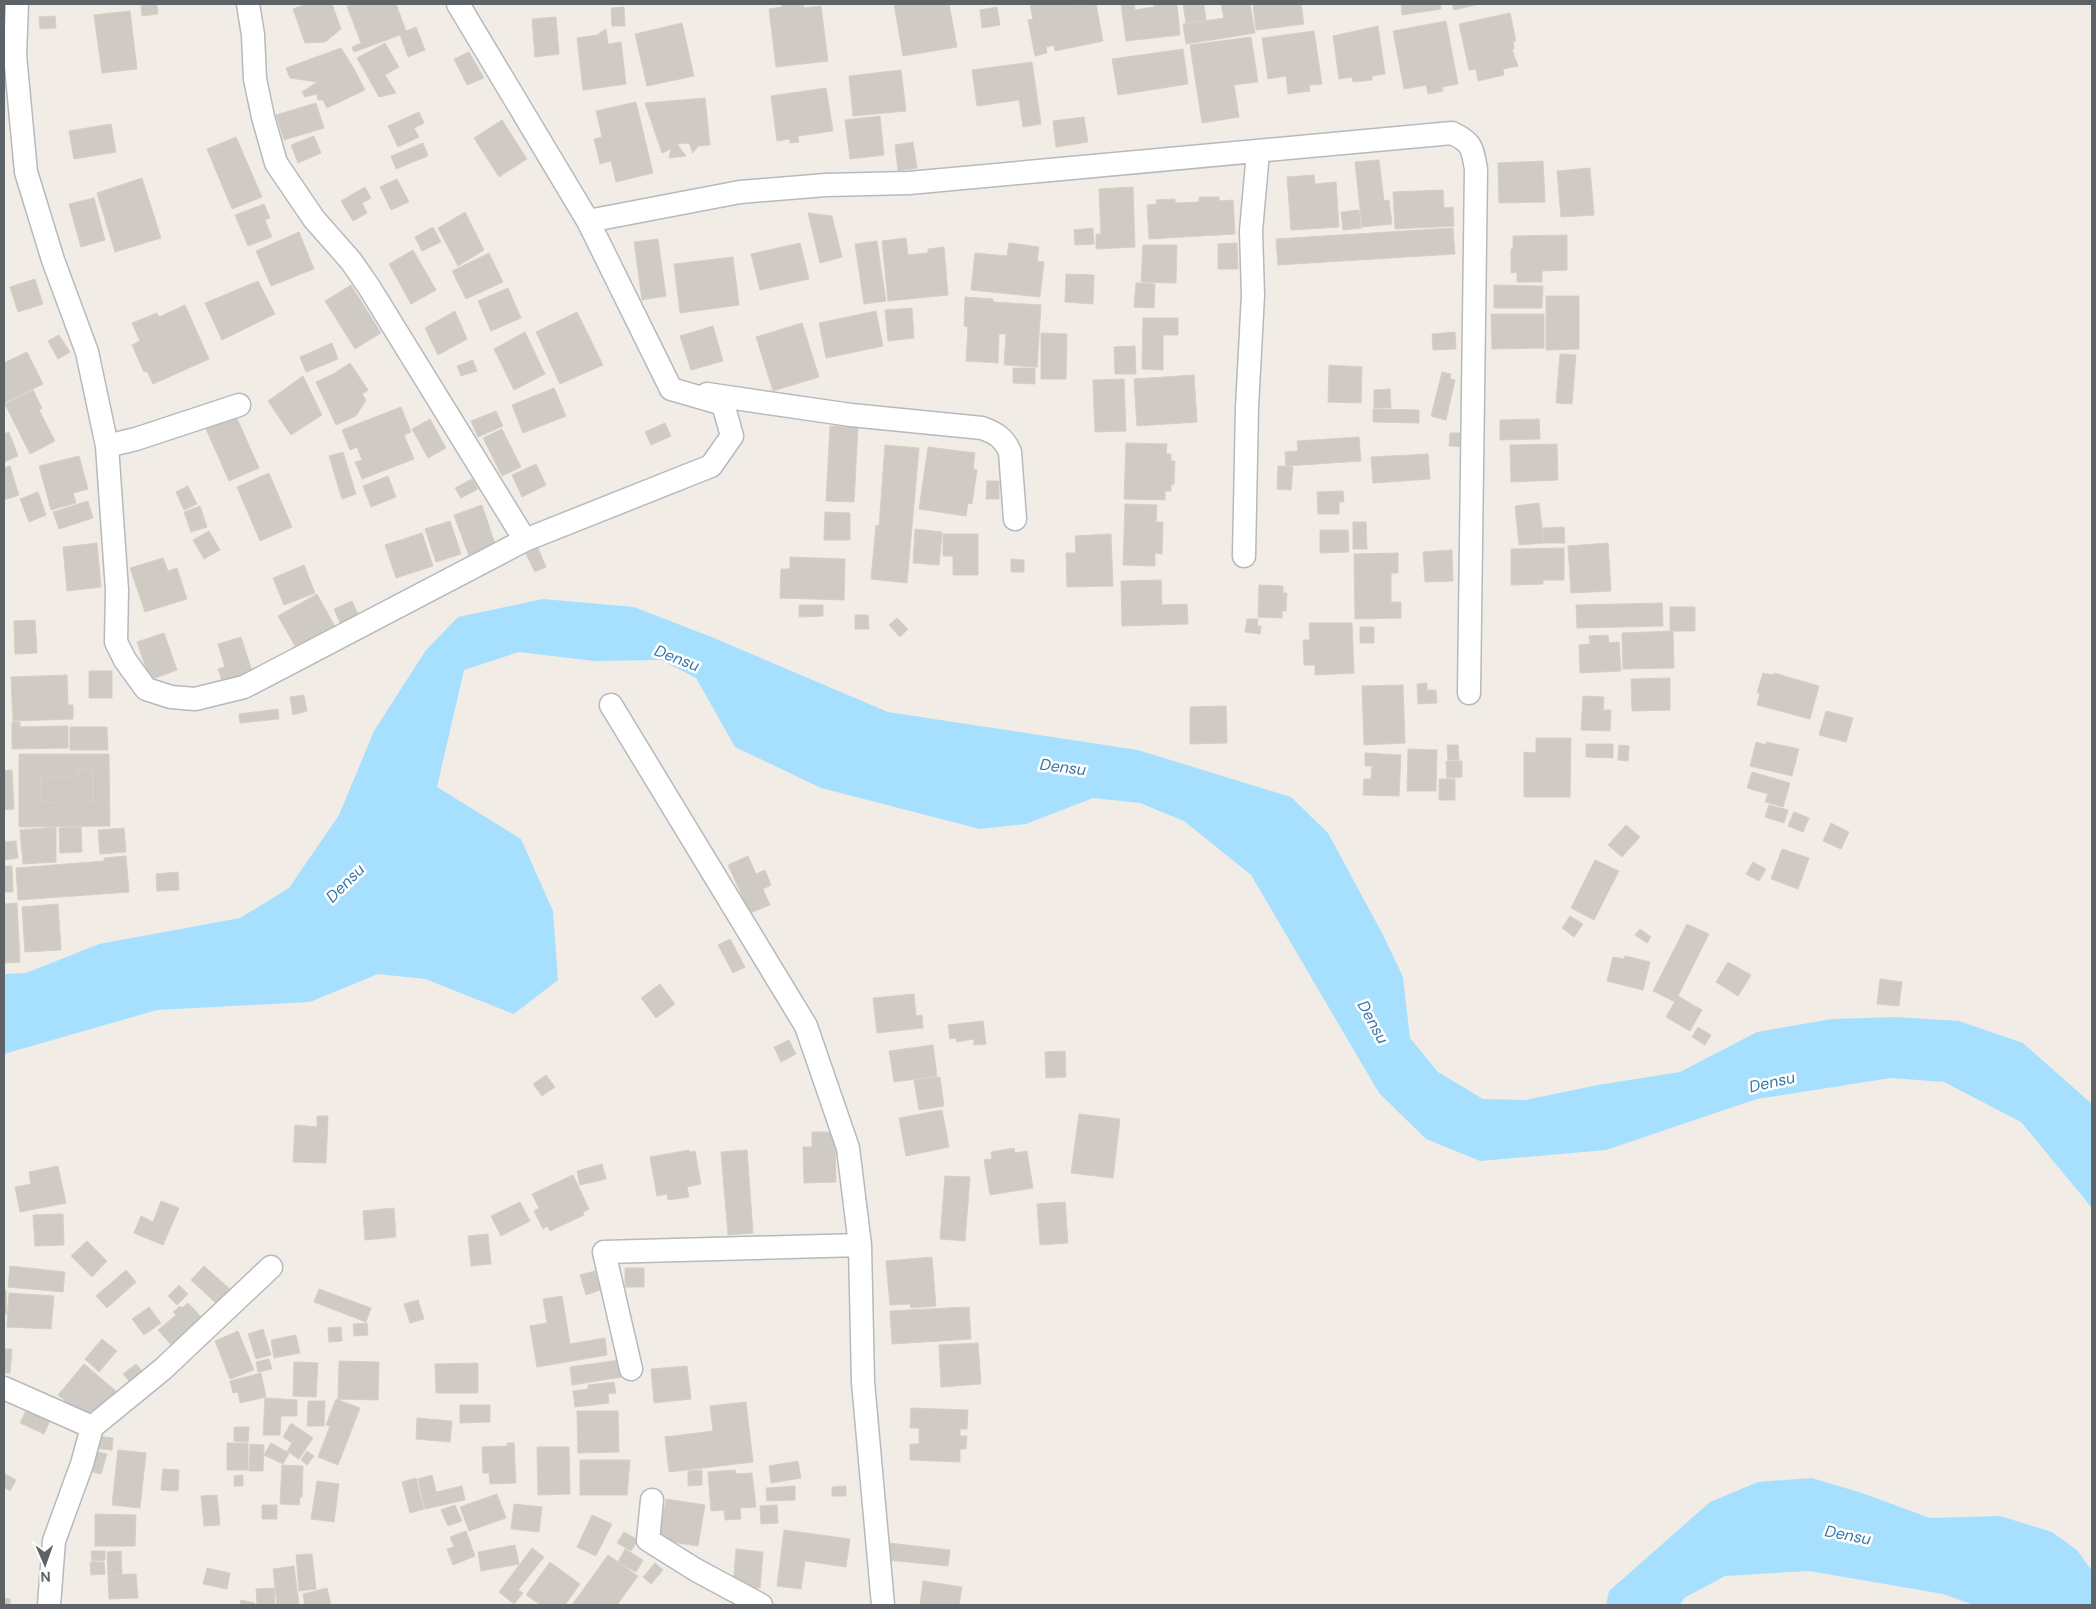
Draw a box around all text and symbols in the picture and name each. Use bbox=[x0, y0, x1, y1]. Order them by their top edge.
water label: Densu bbox=[651, 640, 703, 676]
water label: Densu bbox=[1039, 754, 1087, 780]
water label: Densu bbox=[321, 859, 369, 907]
water label: Densu bbox=[1353, 997, 1393, 1047]
water label: Densu bbox=[1747, 1067, 1797, 1097]
water label: Densu bbox=[1823, 1520, 1873, 1550]
north arrow bbox=[20, 1539, 70, 1589]
text: N bbox=[40, 1568, 51, 1586]

